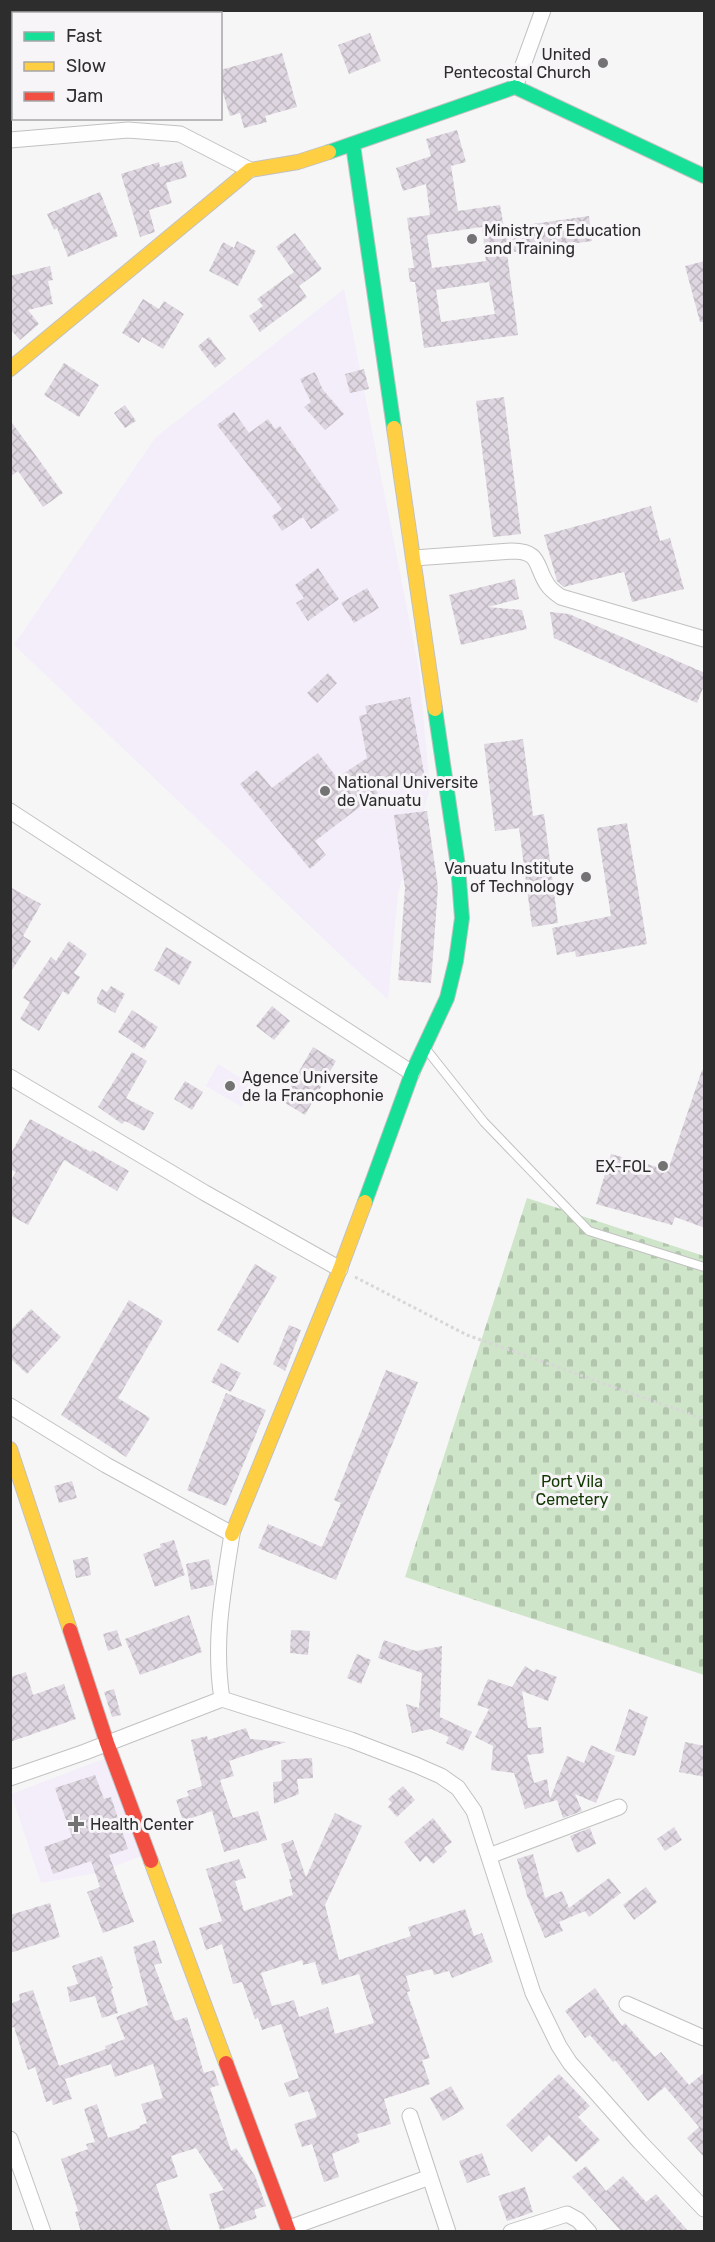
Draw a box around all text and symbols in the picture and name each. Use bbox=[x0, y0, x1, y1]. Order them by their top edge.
legend bbox=[12, 12, 222, 120]
text: Fast bbox=[66, 25, 102, 47]
place label: United Pentecostal Church bbox=[443, 45, 591, 82]
text: Slow bbox=[66, 55, 106, 77]
marker: United Pentecostal Church bbox=[596, 56, 610, 70]
text: Jam bbox=[66, 85, 103, 107]
place label: Ministry of Education and Training bbox=[484, 221, 641, 258]
marker: Ministry of Education and Training bbox=[465, 232, 479, 246]
place label: National Universite de Vanuatu bbox=[337, 773, 478, 810]
marker: National Universite de Vanuatu bbox=[318, 784, 332, 798]
place label: Vanuatu Institute of Technology bbox=[444, 859, 574, 896]
marker: Vanuatu Institute of Technology bbox=[579, 870, 593, 884]
place label: Agence Universite de la Francophonie bbox=[242, 1068, 384, 1105]
marker: Agence Universite de la Francophonie bbox=[223, 1079, 237, 1093]
place label: EX-FOL bbox=[595, 1157, 651, 1176]
marker: EX-FOL bbox=[656, 1159, 670, 1173]
park label: Port Vila Cemetery bbox=[536, 1472, 609, 1509]
marker: Health Center bbox=[67, 1815, 85, 1833]
place label: Health Center bbox=[90, 1815, 194, 1834]

